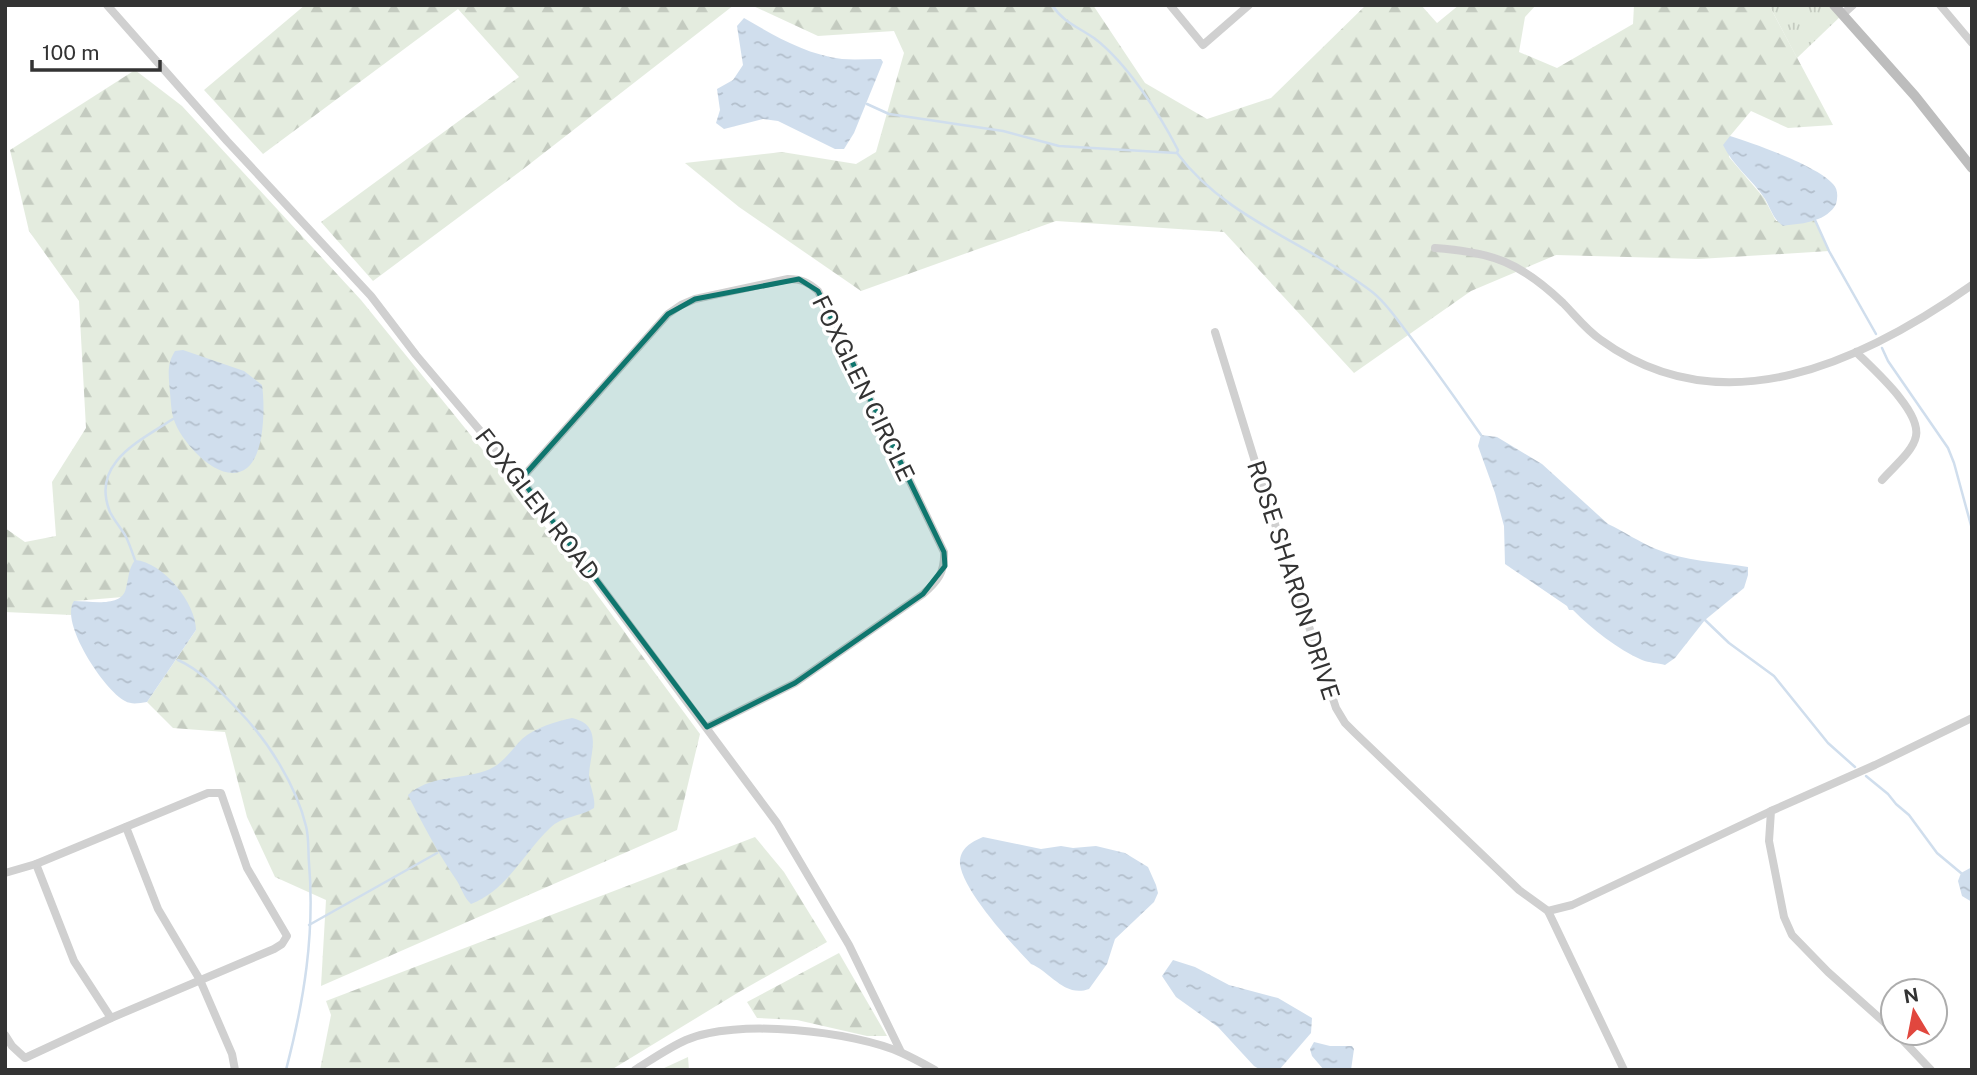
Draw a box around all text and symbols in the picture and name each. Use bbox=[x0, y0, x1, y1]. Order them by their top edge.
scale bar bbox=[32, 28, 159, 72]
text: 100 m bbox=[42, 40, 99, 65]
street label: FOXGLEN CIRCLE bbox=[807, 291, 921, 485]
street label: FOXGLEN ROAD bbox=[470, 423, 606, 585]
street label: ROSE SHARON DRIVE bbox=[1242, 457, 1346, 703]
north arrow bbox=[1879, 977, 1949, 1047]
text: N bbox=[1902, 983, 1920, 1007]

